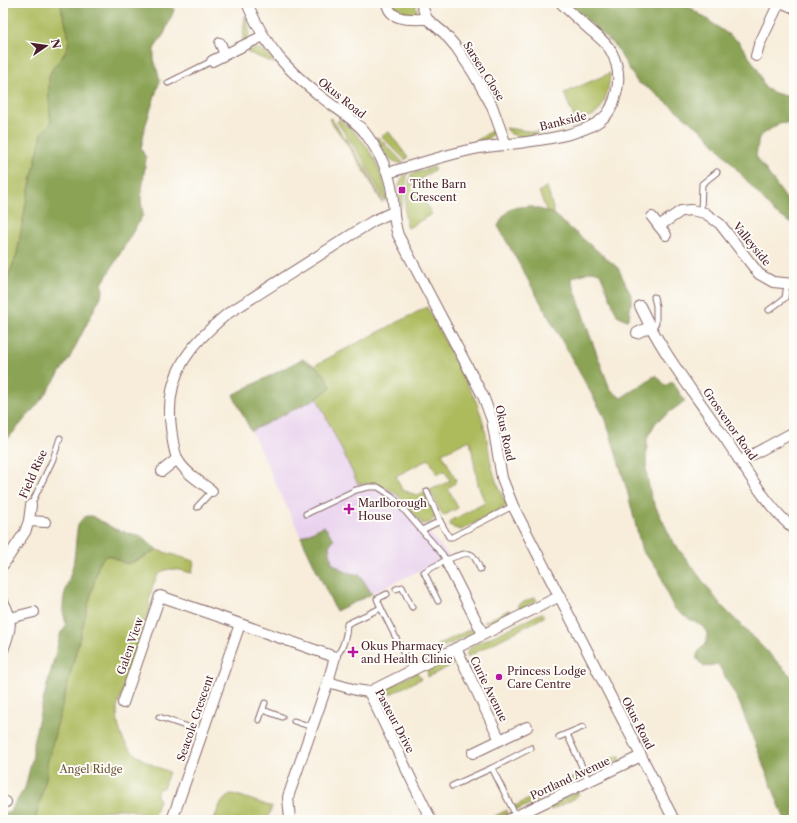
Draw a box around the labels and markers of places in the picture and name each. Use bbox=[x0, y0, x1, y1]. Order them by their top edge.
place label: Tithe Barn Crescent bbox=[410, 177, 466, 204]
marker: Tithe Barn Crescent bbox=[397, 185, 407, 195]
place label: Marlborough House bbox=[358, 496, 427, 523]
marker: Marlborough House bbox=[343, 503, 355, 515]
place label: Okus Pharmacy and Health Clinic bbox=[361, 639, 453, 666]
marker: Okus Pharmacy and Health Clinic bbox=[348, 647, 358, 657]
place label: Princess Lodge Care Centre bbox=[507, 664, 586, 691]
marker: Princess Lodge Care Centre bbox=[494, 672, 504, 682]

